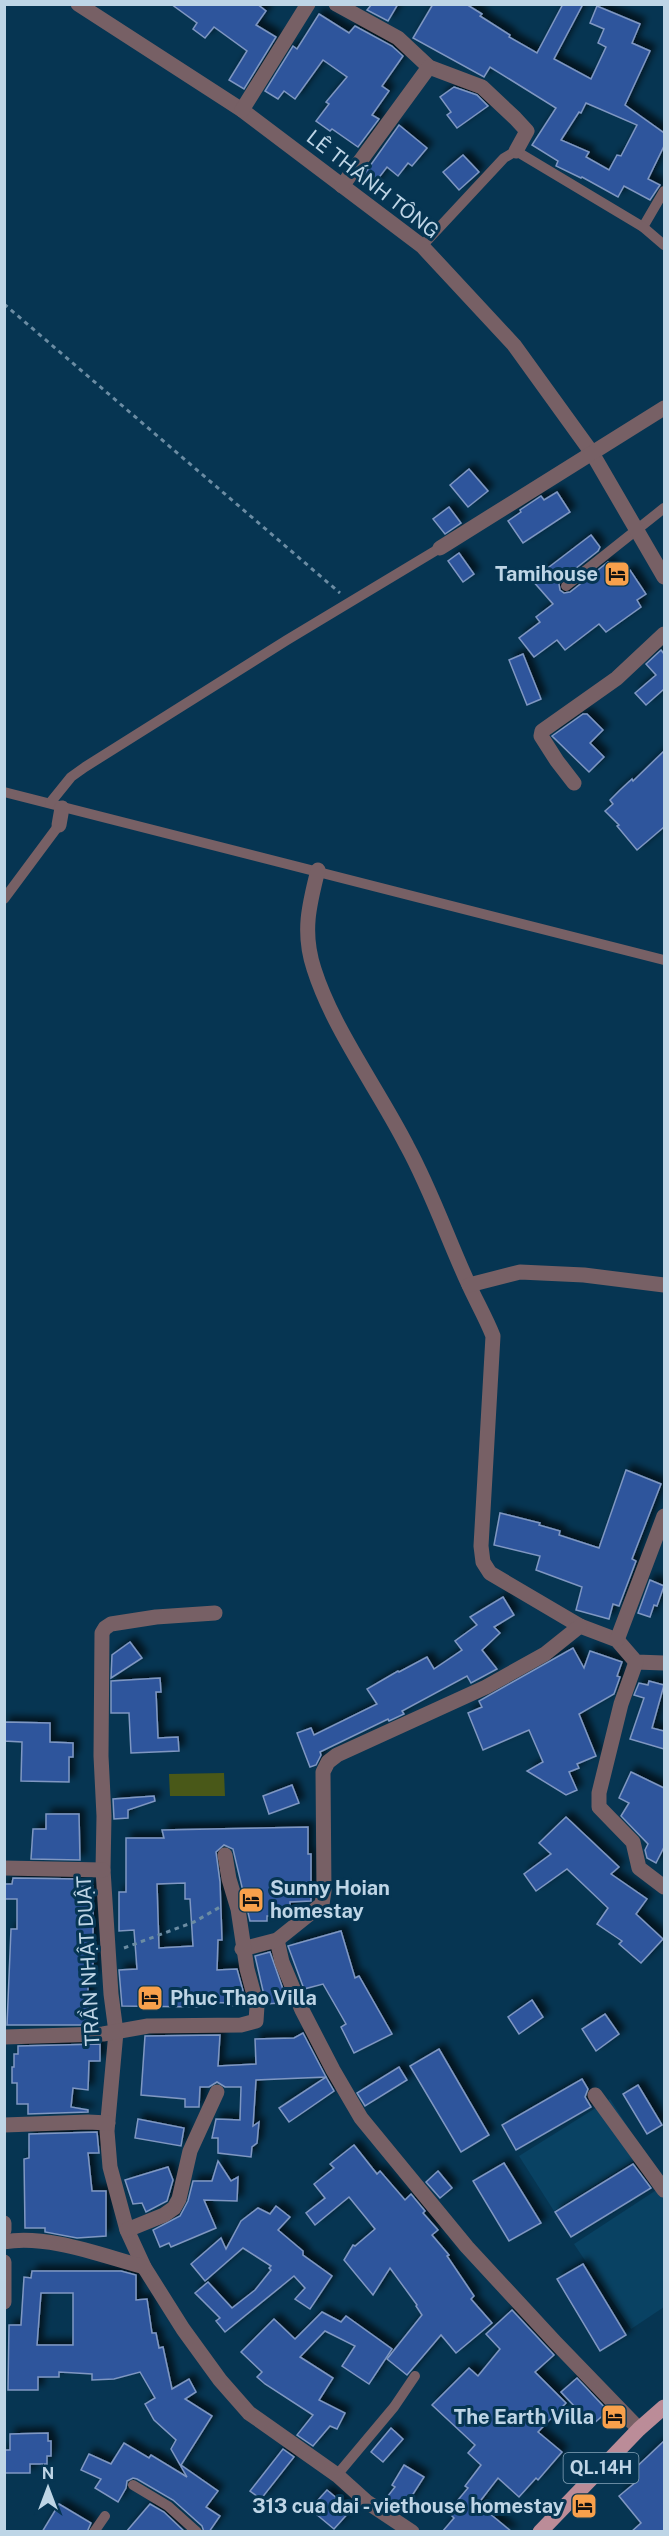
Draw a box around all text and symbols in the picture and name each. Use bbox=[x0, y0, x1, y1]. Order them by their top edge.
street label: LÊ THÁNH TÔNG bbox=[302, 124, 445, 243]
hotel icon: Tamihouse bbox=[602, 559, 632, 589]
place label: Tamihouse bbox=[495, 562, 598, 586]
street label: TRẦN NHẬT DUẬT bbox=[70, 1875, 104, 2047]
place label: Sunny Hoian homestay bbox=[270, 1876, 390, 1923]
hotel icon: Sunny Hoian homestay bbox=[236, 1885, 266, 1915]
hotel icon: Phuc Thao Villa bbox=[135, 1983, 165, 2013]
place label: Phuc Thao Villa bbox=[170, 1986, 317, 2010]
hotel icon: The Earth Villa bbox=[599, 2402, 629, 2432]
place label: The Earth Villa bbox=[454, 2405, 594, 2429]
road number: QL.14H bbox=[564, 2453, 638, 2483]
north arrow bbox=[18, 2458, 78, 2518]
text: N bbox=[42, 2464, 54, 2483]
hotel icon: 313 cua dai - viethouse homestay bbox=[569, 2491, 599, 2521]
place label: 313 cua dai - viethouse homestay bbox=[252, 2494, 564, 2518]

